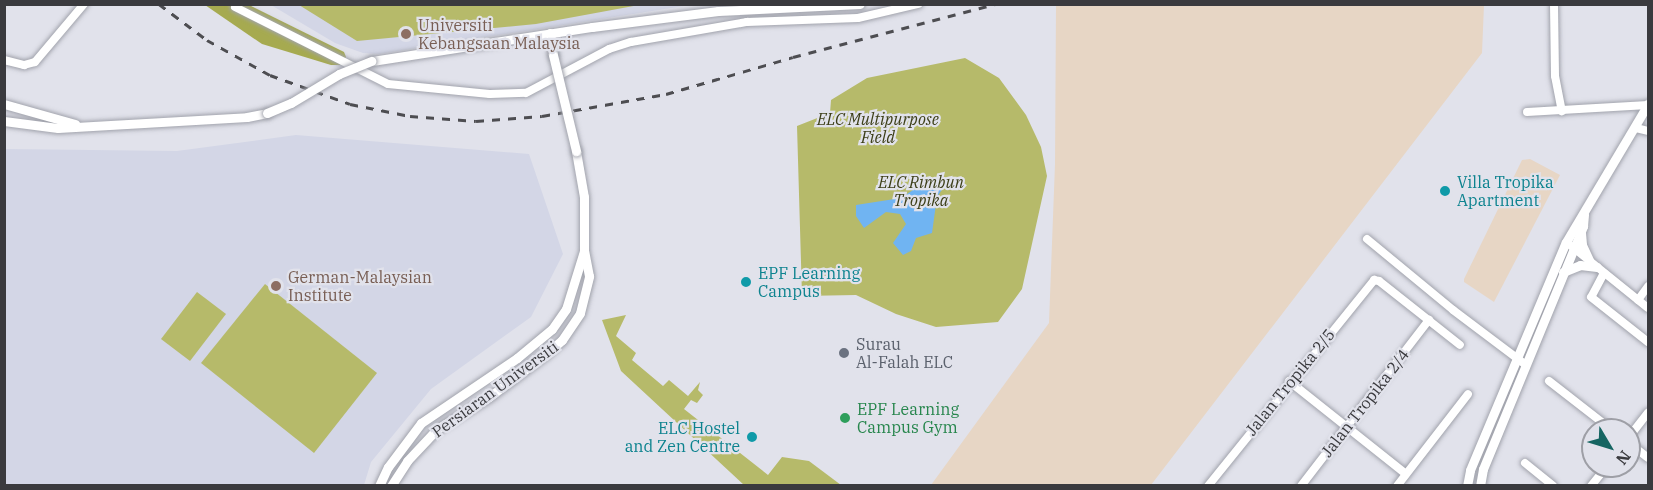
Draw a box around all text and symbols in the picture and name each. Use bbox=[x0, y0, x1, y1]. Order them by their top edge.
place label: Universiti Kebangsaan Malaysia bbox=[418, 15, 580, 53]
marker: Universiti Kebangsaan Malaysia bbox=[399, 27, 413, 41]
park label: ELC Multipurpose Field bbox=[817, 109, 939, 147]
park label: ELC Rimbun Tropika bbox=[878, 172, 964, 210]
place label: Villa Tropika Apartment bbox=[1457, 172, 1554, 210]
marker: Villa Tropika Apartment bbox=[1438, 184, 1452, 198]
place label: EPF Learning Campus bbox=[758, 263, 860, 301]
place label: German-Malaysian Institute bbox=[288, 267, 432, 305]
marker: EPF Learning Campus bbox=[739, 275, 753, 289]
marker: German-Malaysian Institute bbox=[269, 279, 283, 293]
street label: Jalan Tropika 2/5 bbox=[1241, 325, 1339, 439]
place label: Surau Al-Falah ELC bbox=[856, 334, 953, 372]
street label: Persiaran Universiti bbox=[428, 337, 562, 441]
street label: Jalan Tropika 2/4 bbox=[1317, 345, 1413, 461]
marker: Surau Al-Falah ELC bbox=[837, 346, 851, 360]
place label: EPF Learning Campus Gym bbox=[857, 399, 959, 437]
marker: EPF Learning Campus Gym bbox=[838, 411, 852, 425]
place label: ELC Hostel and Zen Centre bbox=[625, 418, 740, 456]
north arrow bbox=[1581, 418, 1641, 478]
marker: ELC Hostel and Zen Centre bbox=[745, 430, 759, 444]
text: N bbox=[1612, 447, 1635, 469]

